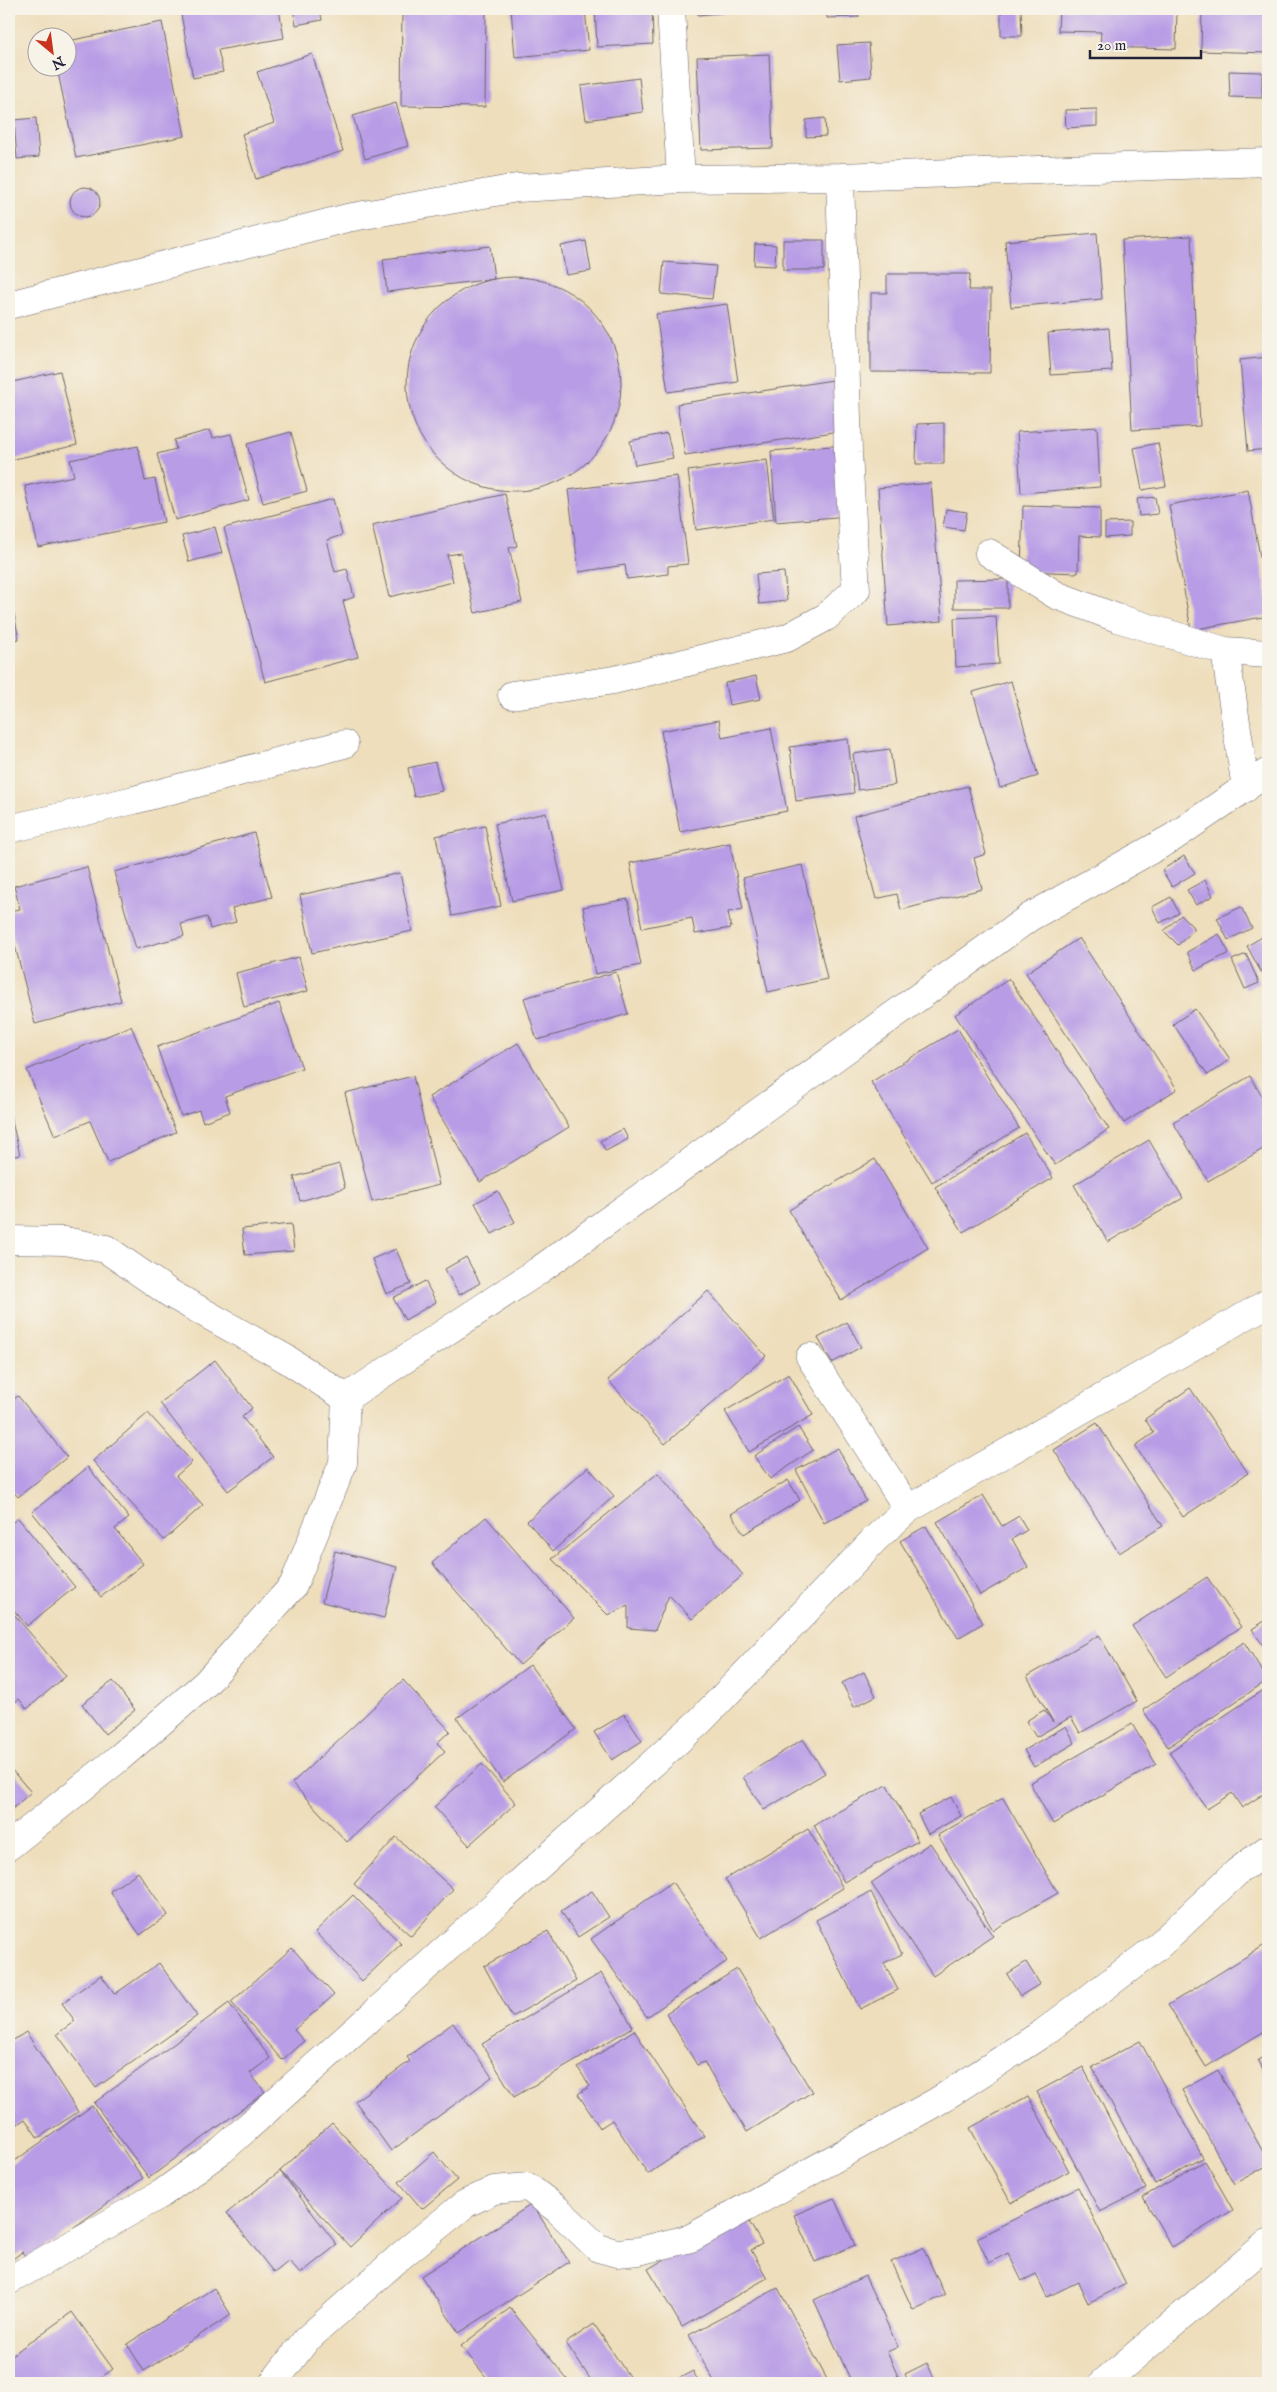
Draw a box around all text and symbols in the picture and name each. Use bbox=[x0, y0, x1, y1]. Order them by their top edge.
north arrow bbox=[28, 28, 78, 78]
scale bar bbox=[1090, 28, 1201, 60]
text: 20 m bbox=[1097, 36, 1127, 55]
text: N bbox=[48, 51, 68, 73]

